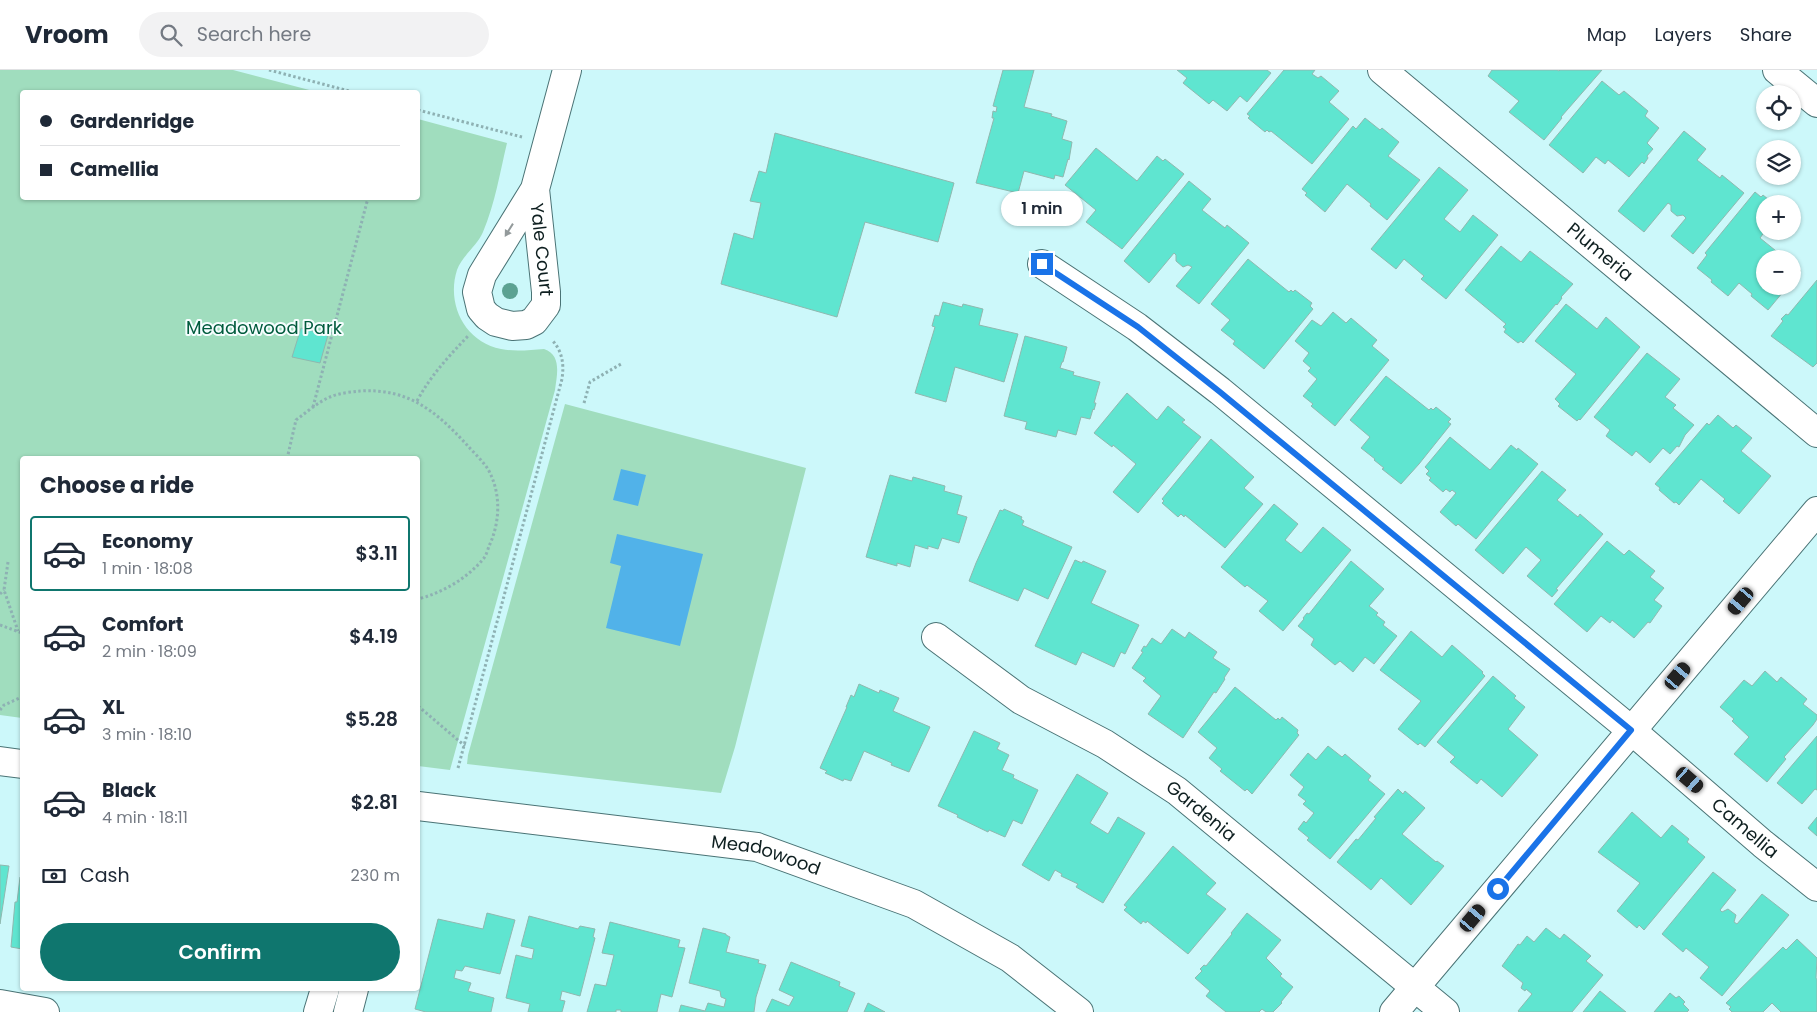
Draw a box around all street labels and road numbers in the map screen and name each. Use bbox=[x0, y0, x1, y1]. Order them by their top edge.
street label: Yale Court bbox=[525, 202, 559, 296]
street label: Plumeria bbox=[1562, 217, 1639, 287]
street label: Gardenia bbox=[1161, 774, 1242, 847]
street label: Camellia bbox=[1706, 792, 1784, 864]
street label: Meadowood bbox=[710, 829, 824, 881]

